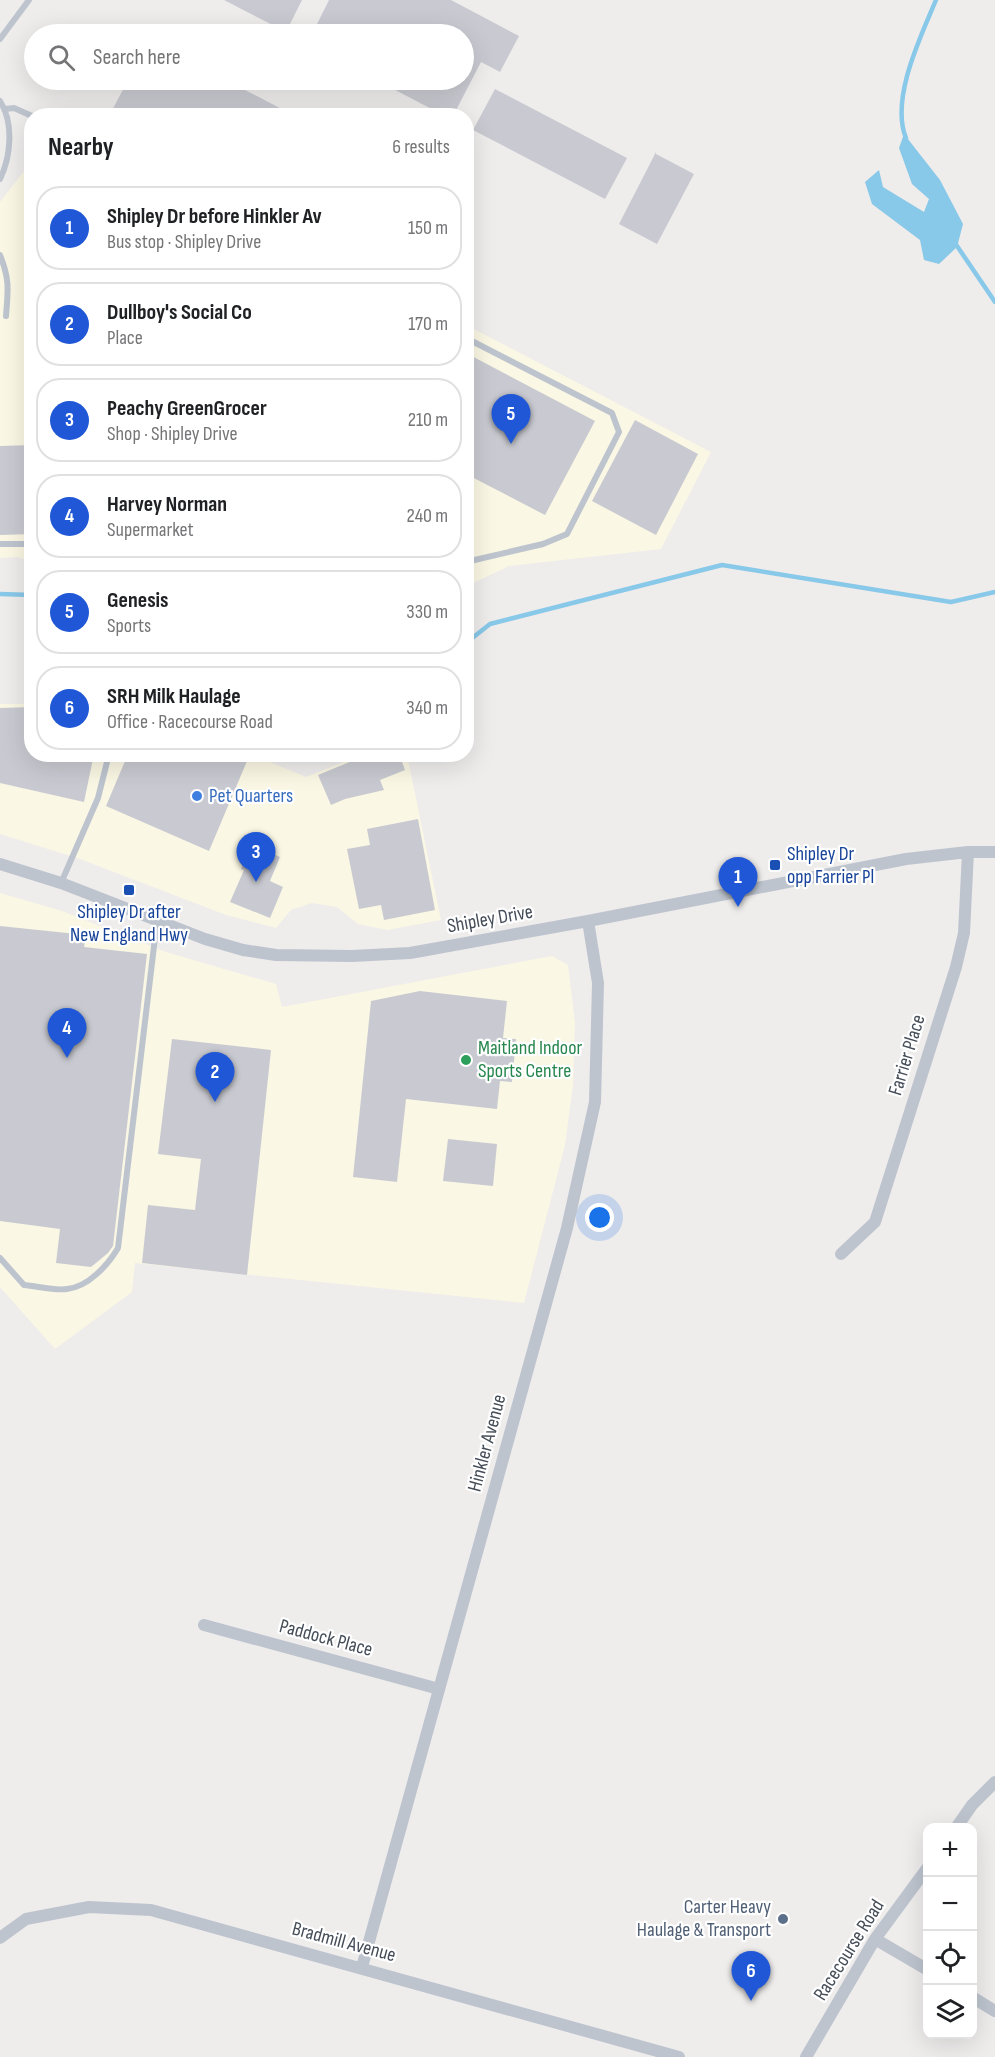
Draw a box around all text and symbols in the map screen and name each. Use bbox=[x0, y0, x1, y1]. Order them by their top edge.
search box bbox=[24, 24, 474, 90]
icon: search bbox=[45, 41, 78, 74]
text: Search here bbox=[93, 44, 180, 71]
text: Nearby bbox=[48, 132, 114, 163]
text: 6 results bbox=[392, 135, 450, 159]
text: Shipley Dr before Hinkler Av bbox=[107, 203, 322, 230]
text: 1 bbox=[66, 216, 73, 240]
text: 150 m bbox=[408, 216, 448, 240]
text: Bus stop · Shipley Drive bbox=[107, 230, 261, 254]
text: Dullboy's Social Co bbox=[107, 299, 252, 326]
text: 2 bbox=[65, 312, 74, 336]
text: 170 m bbox=[408, 312, 448, 336]
text: Place bbox=[107, 326, 143, 350]
pin: 5 bbox=[492, 394, 530, 444]
text: Peachy GreenGrocer bbox=[107, 395, 267, 422]
text: 3 bbox=[65, 408, 74, 432]
text: 210 m bbox=[408, 408, 448, 432]
text: Shop · Shipley Drive bbox=[107, 422, 238, 446]
text: Harvey Norman bbox=[107, 491, 227, 518]
text: 4 bbox=[65, 504, 74, 528]
text: 240 m bbox=[407, 504, 448, 528]
text: Supermarket bbox=[107, 518, 194, 542]
text: Genesis bbox=[107, 587, 169, 614]
text: 5 bbox=[65, 600, 74, 624]
text: 330 m bbox=[406, 600, 448, 624]
text: Sports bbox=[107, 614, 151, 638]
text: SRH Milk Haulage bbox=[107, 683, 241, 710]
text: 6 bbox=[65, 696, 74, 720]
text: 340 m bbox=[406, 696, 448, 720]
text: Office · Racecourse Road bbox=[107, 710, 273, 734]
place label: Pet Quarters bbox=[209, 784, 293, 808]
marker: Pet Quarters bbox=[190, 789, 204, 803]
pin: 3 bbox=[236, 832, 276, 882]
place label: Shipley Dr opp Farrier Pl bbox=[787, 842, 874, 889]
pin: 1 bbox=[718, 858, 758, 907]
marker: Shipley Dr opp Farrier Pl bbox=[768, 858, 782, 872]
marker: Shipley Dr after New England Hwy bbox=[122, 883, 136, 897]
place label: Shipley Dr after New England Hwy bbox=[70, 900, 188, 947]
street label: Shipley Drive bbox=[445, 900, 535, 938]
pin: 4 bbox=[48, 1008, 86, 1058]
street label: Farrier Place bbox=[883, 1012, 931, 1098]
place label: Maitland Indoor Sports Centre bbox=[478, 1036, 582, 1083]
pin: 2 bbox=[196, 1052, 234, 1102]
marker: Maitland Indoor Sports Centre bbox=[459, 1053, 473, 1067]
your location bbox=[585, 1203, 614, 1232]
street label: Hinkler Avenue bbox=[463, 1392, 511, 1494]
street label: Paddock Place bbox=[277, 1614, 375, 1662]
map controls bbox=[923, 1823, 977, 2039]
button: + bbox=[923, 1823, 977, 1877]
button: − bbox=[923, 1877, 977, 1931]
place label: Carter Heavy Haulage & Transport bbox=[637, 1895, 771, 1942]
street label: Racecourse Road bbox=[809, 1895, 889, 2005]
marker: Carter Heavy Haulage & Transport bbox=[776, 1912, 790, 1926]
street label: Bradmill Avenue bbox=[289, 1917, 399, 1967]
button: locate bbox=[923, 1931, 977, 1985]
pin: 6 bbox=[732, 1952, 771, 2001]
button: layers bbox=[923, 1985, 977, 2039]

